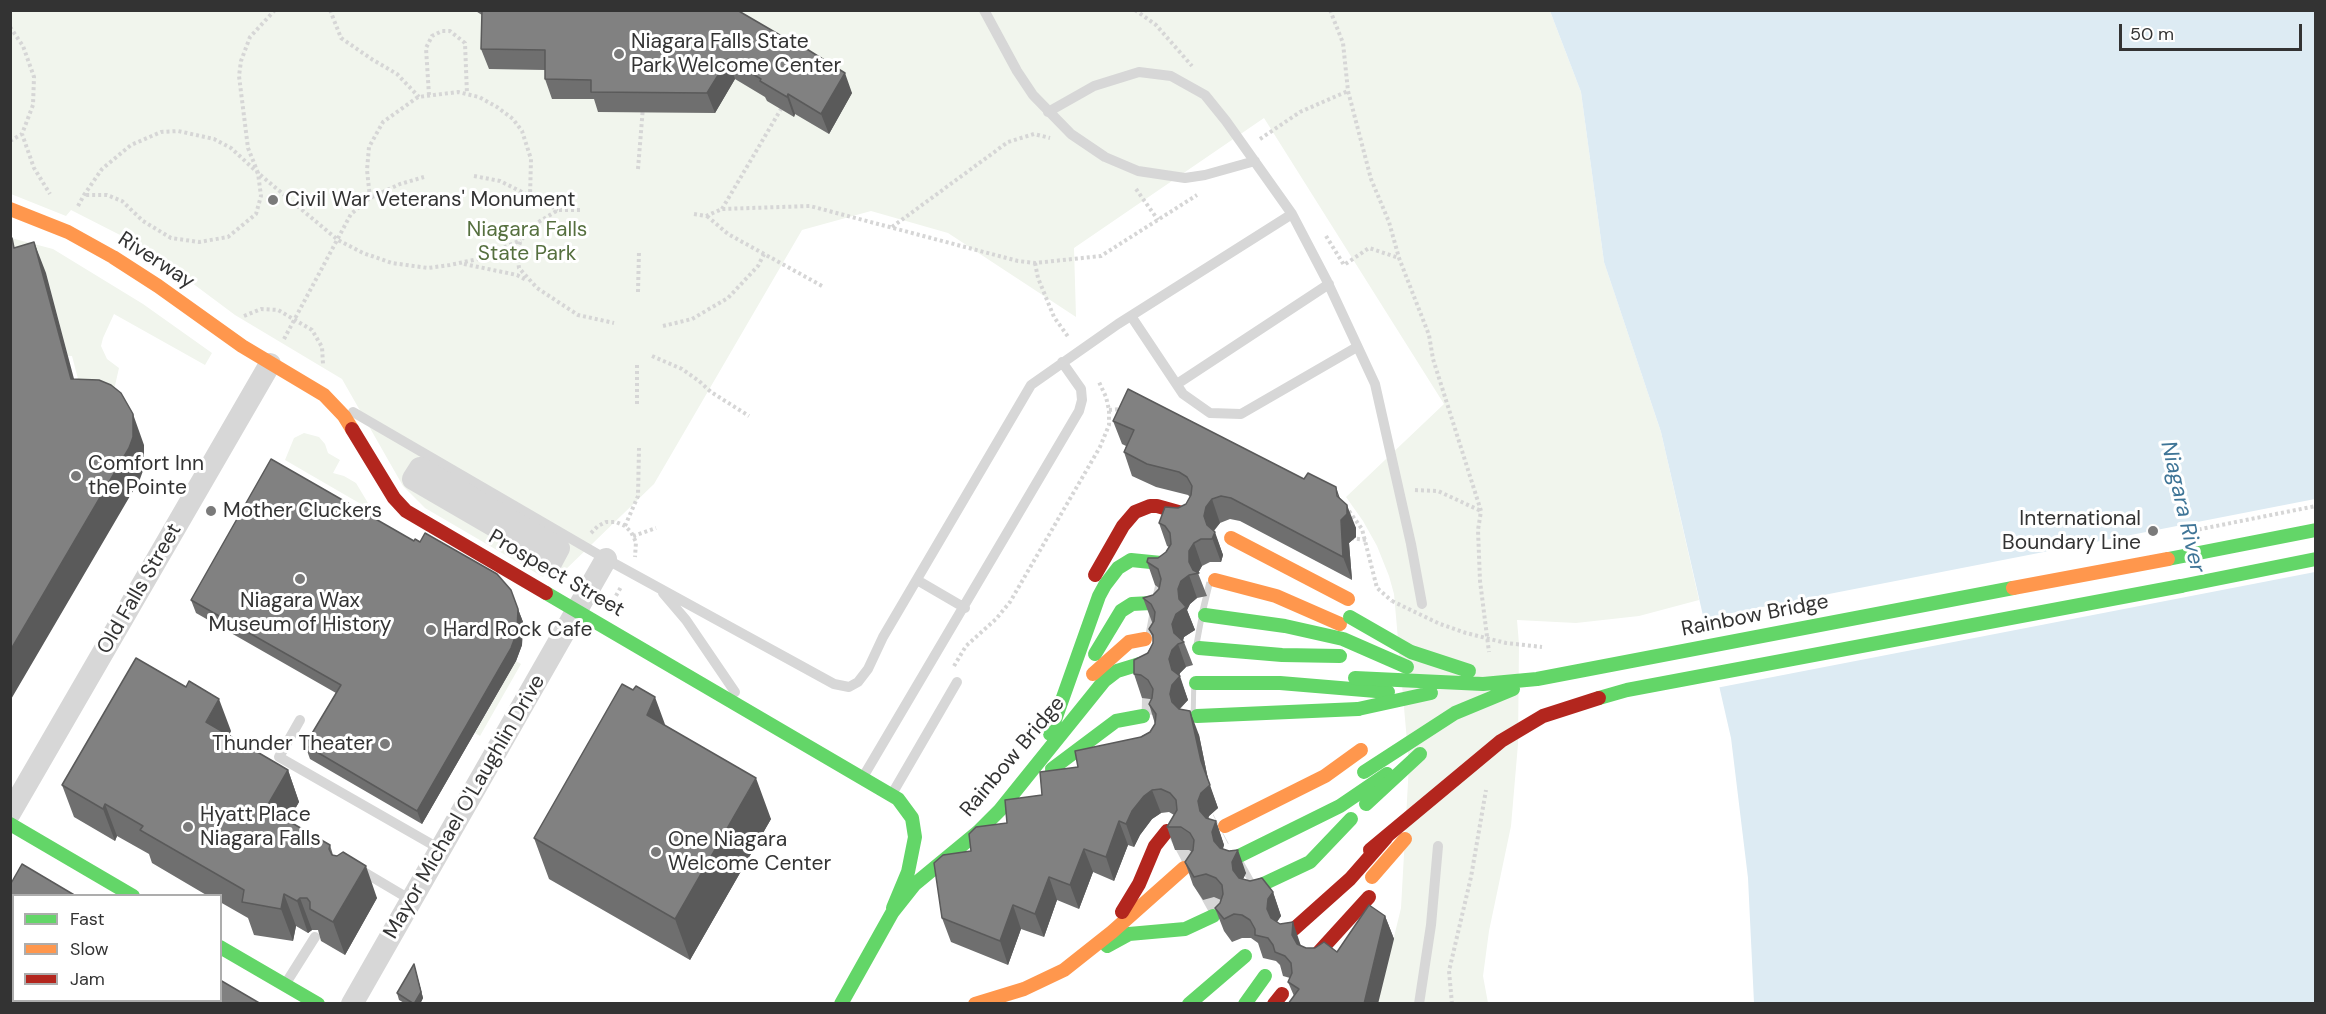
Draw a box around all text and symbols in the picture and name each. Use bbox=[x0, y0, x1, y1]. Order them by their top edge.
scale bar bbox=[2122, 12, 2305, 50]
text: 50 m bbox=[2130, 22, 2174, 46]
place label: Niagara Falls State Park Welcome Center bbox=[631, 29, 841, 79]
marker: Niagara Falls State Park Welcome Center bbox=[612, 47, 626, 61]
place label: Civil War Veterans' Monument bbox=[285, 187, 576, 213]
marker: Civil War Veterans' Monument bbox=[266, 193, 280, 207]
park label: Niagara Falls State Park bbox=[467, 217, 587, 267]
street label: Riverway bbox=[113, 227, 199, 295]
water label: Niagara River bbox=[2154, 439, 2210, 575]
place label: Comfort Inn the Pointe bbox=[88, 451, 204, 501]
marker: Comfort Inn the Pointe bbox=[69, 469, 83, 483]
place label: Mother Cluckers bbox=[223, 498, 382, 524]
marker: Mother Cluckers bbox=[204, 504, 218, 518]
place label: International Boundary Line bbox=[2002, 506, 2141, 556]
street label: Old Falls Street bbox=[92, 519, 188, 659]
marker: International Boundary Line bbox=[2146, 524, 2160, 538]
street label: Prospect Street bbox=[484, 525, 628, 623]
marker: Niagara Wax Museum of History bbox=[293, 572, 307, 586]
place label: Niagara Wax Museum of History bbox=[209, 588, 391, 638]
street label: Rainbow Bridge bbox=[1679, 589, 1831, 643]
place label: Hard Rock Cafe bbox=[443, 617, 592, 643]
marker: Hard Rock Cafe bbox=[424, 623, 438, 637]
street label: Mayor Michael O'Laughlin Drive bbox=[379, 671, 551, 943]
street label: Rainbow Bridge bbox=[955, 692, 1071, 822]
place label: Thunder Theater bbox=[212, 731, 373, 757]
marker: Thunder Theater bbox=[378, 737, 392, 751]
place label: Hyatt Place Niagara Falls bbox=[200, 802, 321, 852]
marker: Hyatt Place Niagara Falls bbox=[181, 820, 195, 834]
place label: One Niagara Welcome Center bbox=[668, 827, 831, 877]
marker: One Niagara Welcome Center bbox=[649, 845, 663, 859]
legend bbox=[12, 894, 222, 1002]
text: Fast bbox=[70, 907, 105, 931]
text: Slow bbox=[70, 937, 109, 961]
text: Jam bbox=[70, 967, 105, 991]

